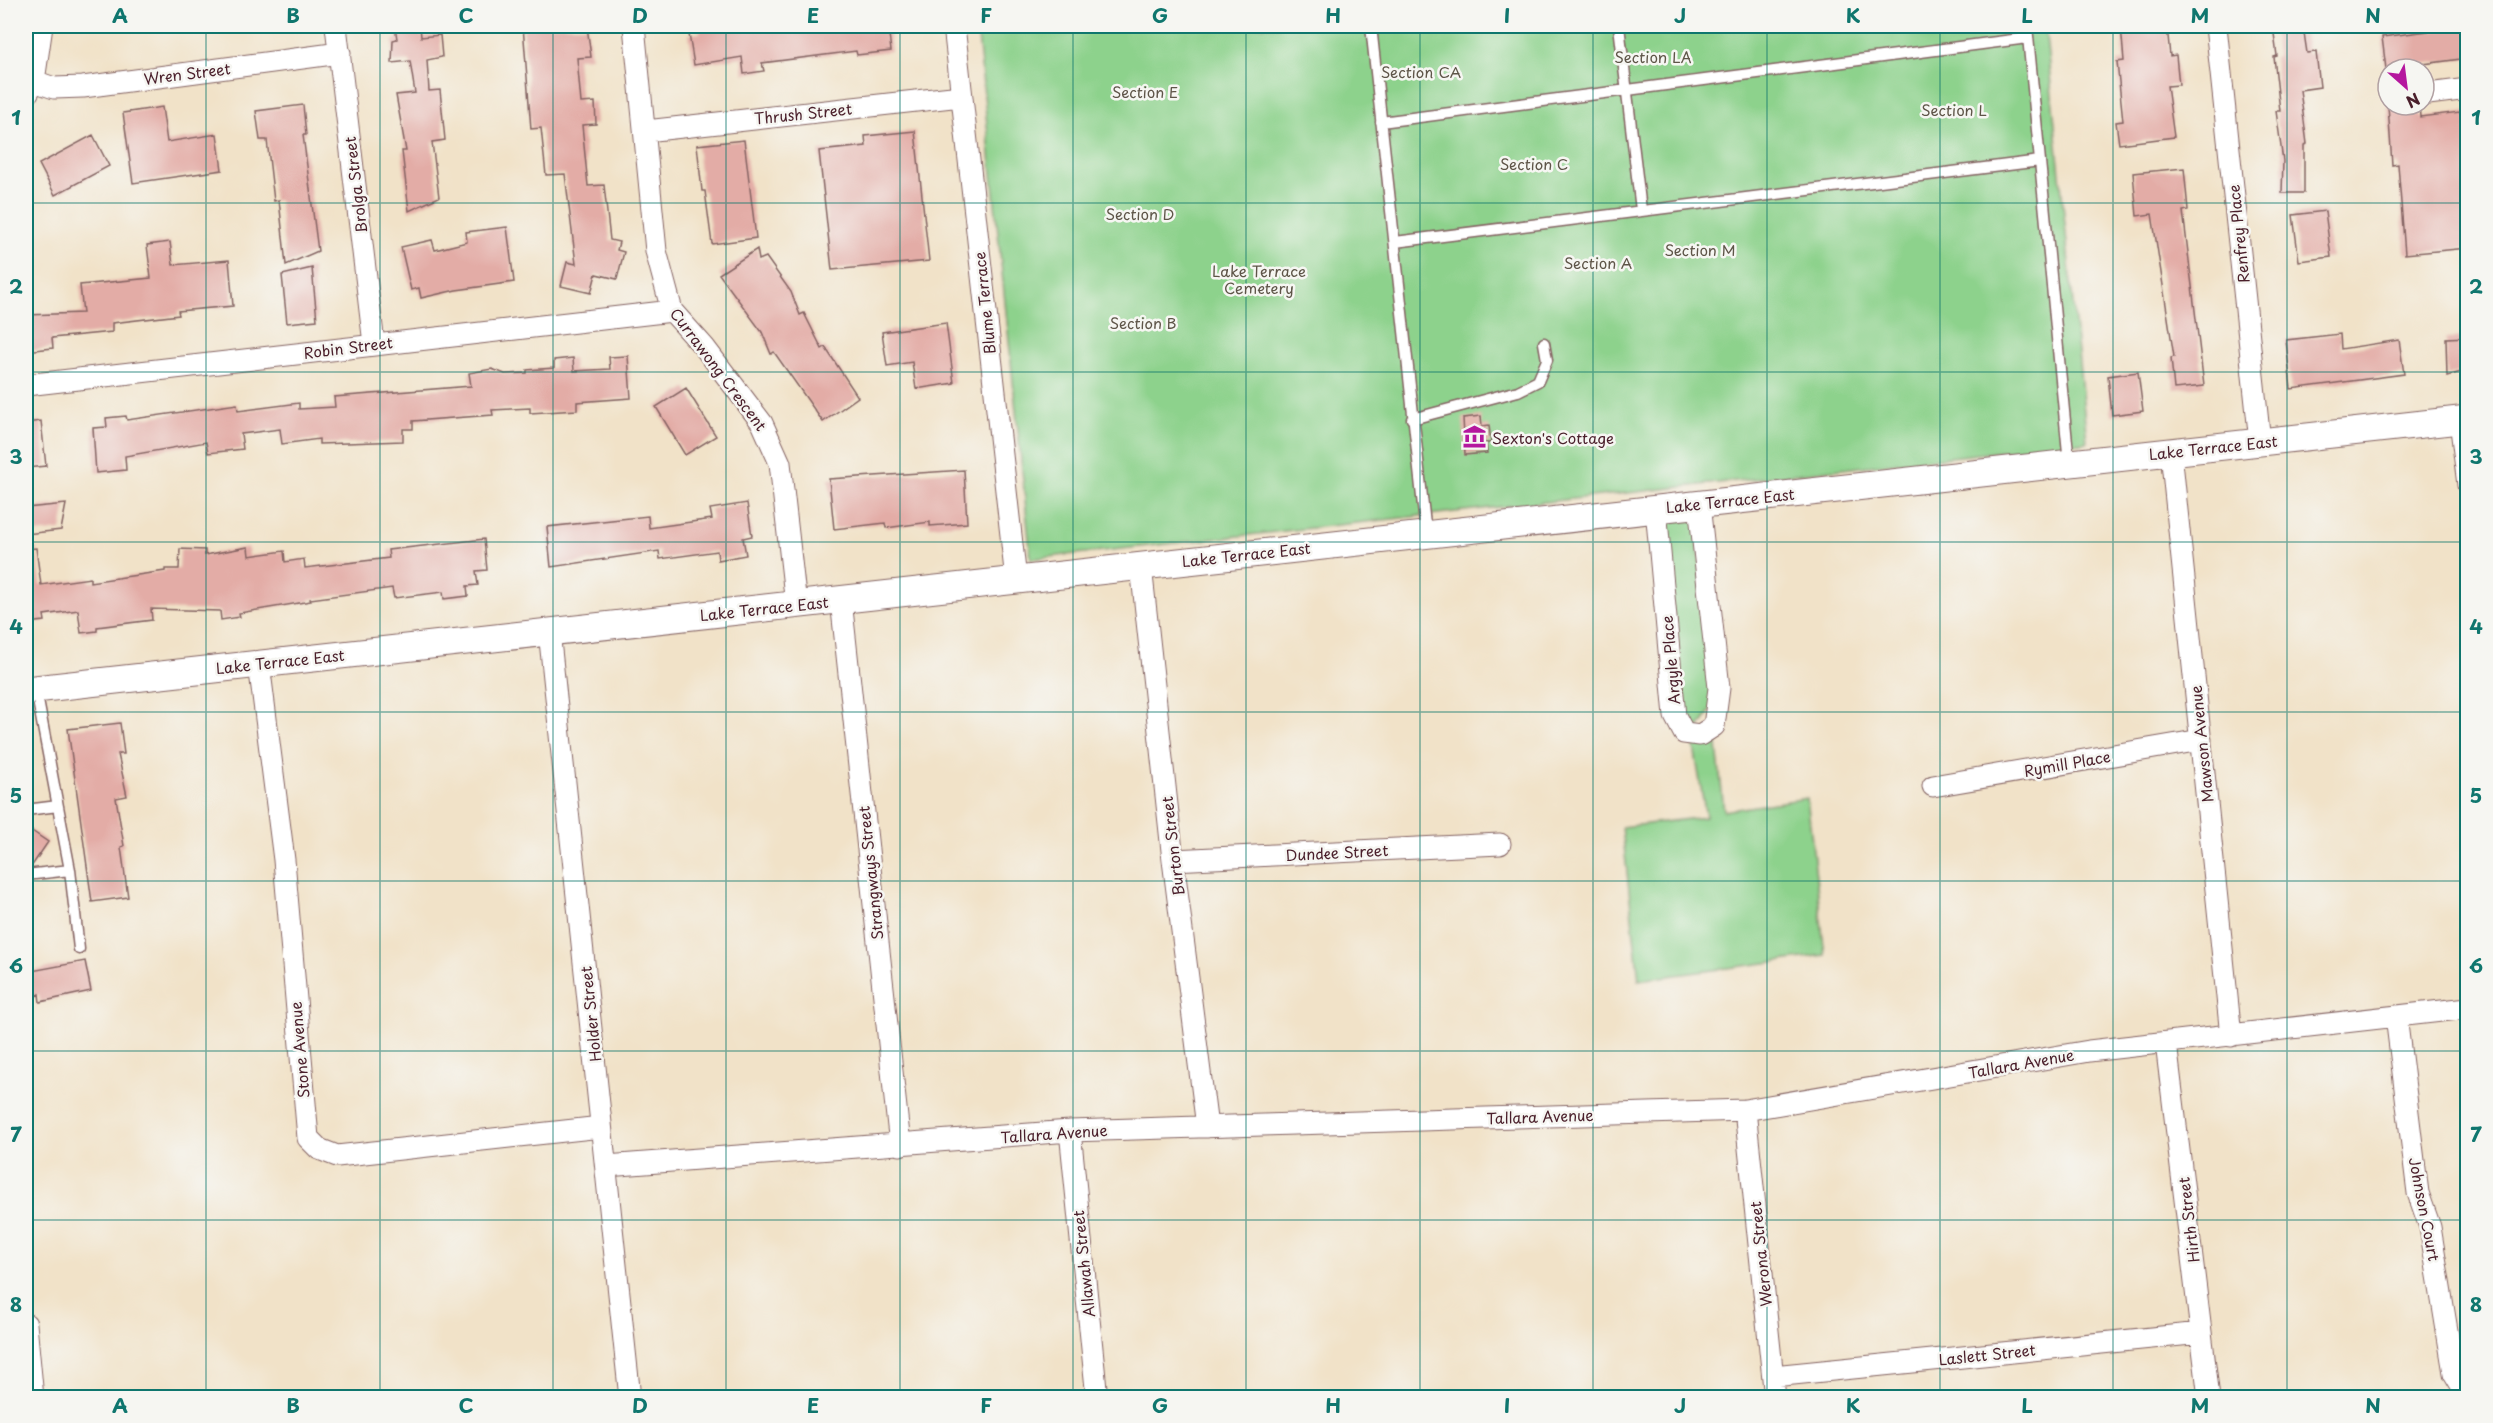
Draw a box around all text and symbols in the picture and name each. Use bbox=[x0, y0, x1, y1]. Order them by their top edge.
text: A bbox=[112, 0, 128, 30]
text: B bbox=[286, 0, 300, 30]
text: C bbox=[458, 0, 474, 30]
text: D bbox=[632, 0, 648, 30]
text: E bbox=[807, 0, 819, 30]
text: F bbox=[980, 0, 992, 30]
text: G bbox=[1152, 0, 1168, 30]
text: H bbox=[1325, 0, 1341, 30]
text: I bbox=[1504, 0, 1510, 30]
text: J bbox=[1674, 0, 1686, 30]
text: K bbox=[1846, 0, 1861, 30]
text: L bbox=[2021, 0, 2033, 30]
text: M bbox=[2191, 0, 2209, 30]
text: N bbox=[2365, 0, 2381, 30]
park label: Section LA bbox=[1614, 45, 1692, 68]
street label: Wren Street bbox=[142, 56, 232, 90]
north arrow bbox=[2376, 57, 2436, 117]
park label: Section CA bbox=[1381, 60, 1461, 83]
park label: Section E bbox=[1112, 80, 1178, 103]
text: N bbox=[2402, 88, 2425, 115]
street label: Thrush Street bbox=[753, 96, 853, 130]
park label: Section L bbox=[1921, 98, 1987, 121]
text: 1 bbox=[11, 102, 21, 132]
text: 1 bbox=[2471, 102, 2481, 132]
street label: Brolga Street bbox=[338, 135, 372, 235]
park label: Section C bbox=[1500, 152, 1568, 175]
street label: Renfrey Place bbox=[2221, 184, 2255, 284]
park label: Section D bbox=[1106, 202, 1174, 225]
park label: Section M bbox=[1664, 238, 1736, 261]
street label: Blume Terrace bbox=[967, 251, 1001, 355]
park label: Section A bbox=[1564, 251, 1632, 274]
park label: Lake Terrace Cemetery bbox=[1212, 259, 1306, 299]
text: 2 bbox=[9, 271, 23, 301]
text: 2 bbox=[2469, 271, 2483, 301]
street label: Currawong Crescent bbox=[665, 303, 773, 435]
park label: Section B bbox=[1109, 311, 1177, 334]
street label: Robin Street bbox=[302, 330, 394, 364]
museum icon: Sexton's Cottage bbox=[1461, 424, 1487, 450]
place label: Sexton's Cottage bbox=[1492, 426, 1614, 449]
street label: Lake Terrace East bbox=[2147, 429, 2279, 465]
text: 3 bbox=[9, 441, 23, 471]
text: 3 bbox=[2469, 441, 2483, 471]
street label: Lake Terrace East bbox=[1664, 482, 1796, 518]
street label: Lake Terrace East bbox=[1180, 536, 1312, 572]
street label: Lake Terrace East bbox=[698, 590, 830, 626]
text: 4 bbox=[9, 611, 23, 641]
text: 4 bbox=[2469, 611, 2483, 641]
street label: Argyle Place bbox=[1655, 614, 1685, 705]
street label: Lake Terrace East bbox=[214, 643, 346, 679]
street label: Mawson Avenue bbox=[2183, 684, 2219, 804]
street label: Rymill Place bbox=[2022, 744, 2112, 782]
text: 5 bbox=[10, 780, 22, 810]
text: 5 bbox=[2470, 780, 2482, 810]
street label: Burton Street bbox=[1155, 795, 1189, 897]
street label: Strangways Street bbox=[852, 805, 888, 941]
street label: Dundee Street bbox=[1285, 838, 1389, 866]
text: 6 bbox=[9, 950, 23, 980]
text: 6 bbox=[2469, 950, 2483, 980]
street label: Holder Street bbox=[574, 965, 606, 1063]
street label: Stone Avenue bbox=[283, 1001, 315, 1099]
street label: Tallara Avenue bbox=[1966, 1042, 2076, 1084]
street label: Tallara Avenue bbox=[1486, 1103, 1594, 1129]
street label: Tallara Avenue bbox=[1000, 1118, 1108, 1148]
text: 7 bbox=[10, 1119, 22, 1149]
text: 7 bbox=[2470, 1119, 2482, 1149]
street label: Johnson Court bbox=[2404, 1155, 2446, 1263]
street label: Hirth Street bbox=[2171, 1176, 2205, 1264]
street label: Werona Street bbox=[1743, 1200, 1777, 1308]
street label: Allawah Street bbox=[1066, 1209, 1100, 1319]
text: 8 bbox=[10, 1289, 22, 1319]
text: 8 bbox=[2470, 1289, 2482, 1319]
street label: Laslett Street bbox=[1937, 1337, 2037, 1371]
text: A bbox=[112, 1390, 128, 1420]
text: B bbox=[286, 1390, 300, 1420]
text: C bbox=[458, 1390, 474, 1420]
text: D bbox=[632, 1390, 648, 1420]
text: E bbox=[807, 1390, 819, 1420]
text: F bbox=[980, 1390, 992, 1420]
text: G bbox=[1152, 1390, 1168, 1420]
text: H bbox=[1325, 1390, 1341, 1420]
text: I bbox=[1504, 1390, 1510, 1420]
text: J bbox=[1674, 1390, 1686, 1420]
text: K bbox=[1846, 1390, 1861, 1420]
text: L bbox=[2021, 1390, 2033, 1420]
text: M bbox=[2191, 1390, 2209, 1420]
text: N bbox=[2365, 1390, 2381, 1420]

